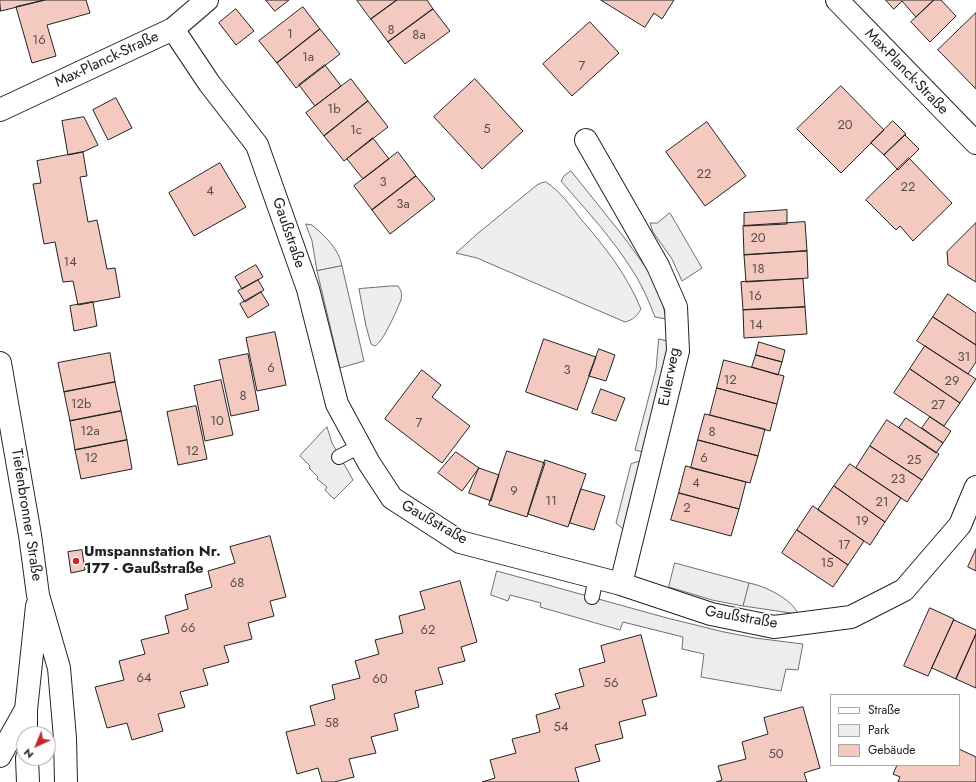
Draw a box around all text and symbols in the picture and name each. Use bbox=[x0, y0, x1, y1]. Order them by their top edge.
house number: 8 bbox=[387, 23, 395, 39]
street label: Max-Planck-Straße bbox=[860, 25, 952, 119]
house number: 1 bbox=[287, 27, 293, 43]
street label: Max-Planck-Straße bbox=[52, 28, 162, 92]
house number: 8a bbox=[412, 28, 426, 44]
house number: 16 bbox=[32, 33, 46, 49]
house number: 1a bbox=[302, 50, 314, 66]
house number: 7 bbox=[579, 59, 585, 75]
house number: 1b bbox=[327, 102, 341, 118]
house number: 20 bbox=[837, 118, 853, 134]
house number: 5 bbox=[483, 122, 491, 138]
house number: 1c bbox=[350, 123, 362, 139]
house number: 22 bbox=[697, 167, 711, 183]
house number: 3 bbox=[379, 175, 387, 191]
house number: 22 bbox=[901, 180, 915, 196]
house number: 4 bbox=[206, 184, 214, 200]
street label: Gaußstraße bbox=[268, 195, 308, 271]
house number: 3a bbox=[396, 197, 410, 213]
house number: 20 bbox=[750, 231, 766, 247]
house number: 14 bbox=[63, 255, 77, 271]
house number: 18 bbox=[752, 262, 764, 278]
house number: 16 bbox=[748, 289, 762, 305]
house number: 14 bbox=[749, 318, 763, 334]
street label: Eulerweg bbox=[656, 346, 684, 408]
house number: 31 bbox=[958, 350, 970, 366]
house number: 6 bbox=[267, 361, 275, 377]
house number: 3 bbox=[563, 363, 571, 379]
house number: 12 bbox=[723, 373, 737, 389]
house number: 29 bbox=[945, 374, 959, 390]
house number: 8 bbox=[239, 389, 247, 405]
house number: 12b bbox=[71, 397, 91, 413]
house number: 27 bbox=[931, 398, 945, 414]
house number: 10 bbox=[210, 414, 224, 430]
house number: 7 bbox=[416, 416, 422, 432]
house number: 12a bbox=[80, 424, 100, 440]
house number: 8 bbox=[708, 425, 716, 441]
house number: 12 bbox=[185, 444, 199, 460]
street label: Tiefenbronner Straße bbox=[7, 448, 45, 582]
house number: 12 bbox=[84, 451, 98, 467]
house number: 6 bbox=[700, 451, 708, 467]
house number: 25 bbox=[907, 453, 921, 469]
house number: 23 bbox=[891, 472, 905, 488]
house number: 4 bbox=[692, 476, 700, 492]
house number: 9 bbox=[510, 484, 518, 500]
house number: 11 bbox=[545, 494, 557, 510]
house number: 21 bbox=[875, 495, 889, 511]
street label: Gaußstraße bbox=[398, 497, 470, 549]
house number: 2 bbox=[683, 501, 691, 517]
house number: 19 bbox=[855, 514, 869, 530]
house number: 17 bbox=[838, 538, 850, 554]
place label: Umspannstation Nr. 177 - Gaußstraße bbox=[84, 543, 221, 578]
marker: Umspannstation Nr. 177 - Gaußstraße bbox=[71, 556, 81, 566]
house number: 15 bbox=[820, 556, 834, 572]
house number: 68 bbox=[230, 576, 244, 592]
street label: Gaußstraße bbox=[703, 603, 779, 633]
house number: 66 bbox=[181, 621, 195, 637]
house number: 62 bbox=[421, 623, 435, 639]
house number: 64 bbox=[136, 671, 152, 687]
house number: 60 bbox=[372, 672, 388, 688]
house number: 56 bbox=[604, 676, 618, 692]
legend bbox=[830, 694, 960, 766]
text: Straße bbox=[868, 701, 900, 719]
house number: 58 bbox=[325, 716, 339, 732]
house number: 54 bbox=[554, 720, 568, 736]
text: Park bbox=[868, 721, 889, 739]
north arrow bbox=[16, 726, 56, 766]
text: Gebäude bbox=[868, 741, 915, 759]
text: N bbox=[20, 745, 37, 763]
house number: 50 bbox=[768, 747, 784, 763]

